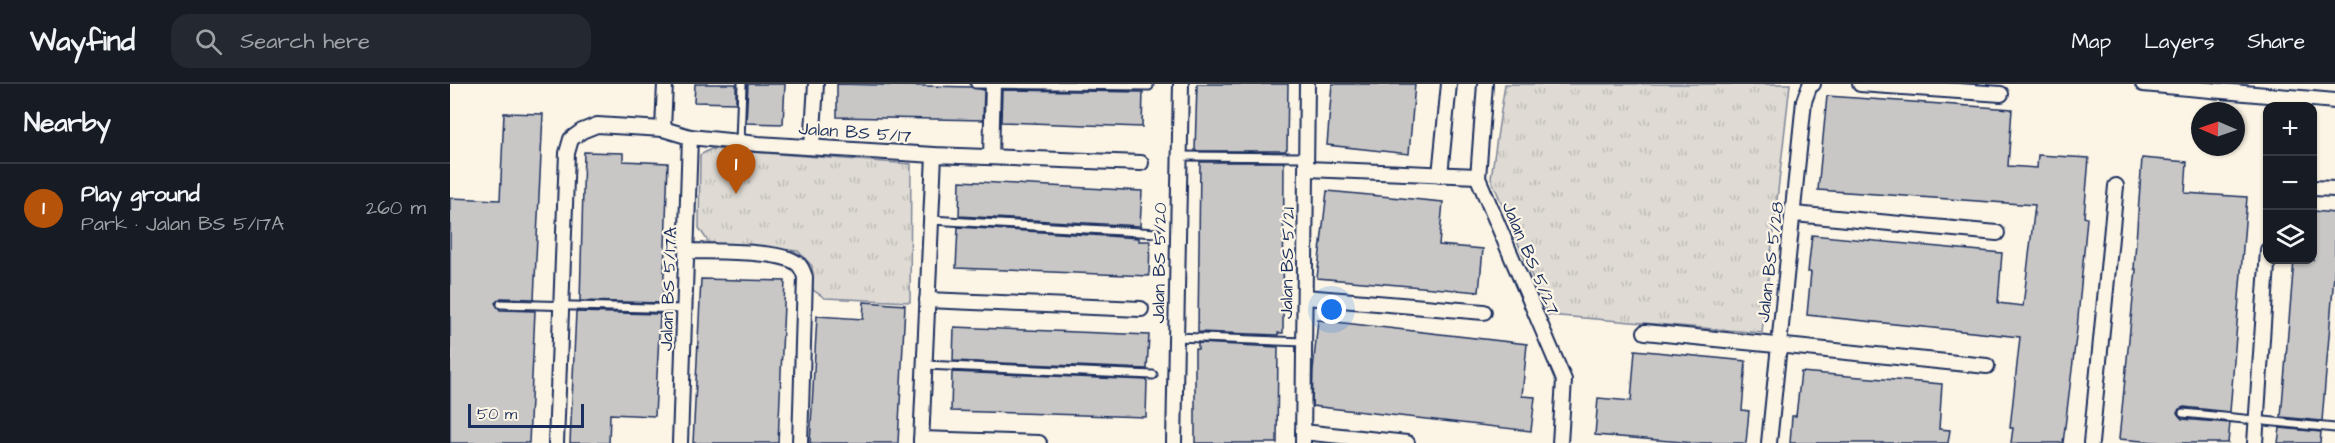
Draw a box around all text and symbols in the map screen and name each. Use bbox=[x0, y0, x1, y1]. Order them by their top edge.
search box bbox=[171, 14, 591, 68]
text: Wayfind bbox=[30, 22, 135, 61]
icon: search bbox=[192, 25, 225, 58]
text: Search here bbox=[240, 26, 370, 57]
text: Map bbox=[2071, 27, 2111, 56]
text: Layers bbox=[2144, 27, 2214, 56]
text: Share bbox=[2247, 27, 2305, 56]
north arrow bbox=[2191, 102, 2245, 156]
map controls bbox=[2263, 102, 2317, 264]
button: + bbox=[2263, 102, 2317, 156]
text: Nearby bbox=[24, 105, 111, 141]
street label: Jalan BS 5/17 bbox=[798, 116, 912, 149]
pin: 1 bbox=[716, 144, 756, 194]
button: − bbox=[2263, 156, 2317, 210]
text: Play ground bbox=[81, 179, 200, 210]
text: 1 bbox=[42, 194, 45, 222]
text: 260 m bbox=[366, 194, 426, 222]
street label: Jalan BS 5/27 bbox=[1495, 198, 1566, 319]
street label: Jalan BS 5/28 bbox=[1751, 200, 1790, 324]
street label: Jalan BS 5/20 bbox=[1146, 202, 1173, 324]
street label: Jalan BS 5/21 bbox=[1274, 207, 1301, 319]
text: Park · Jalan BS 5/17A bbox=[81, 210, 284, 238]
button: layers bbox=[2263, 210, 2317, 264]
street label: Jalan BS 5/17A bbox=[654, 226, 683, 352]
your location bbox=[1317, 295, 1346, 324]
scale bar bbox=[468, 401, 584, 428]
text: 50 m bbox=[477, 403, 517, 425]

